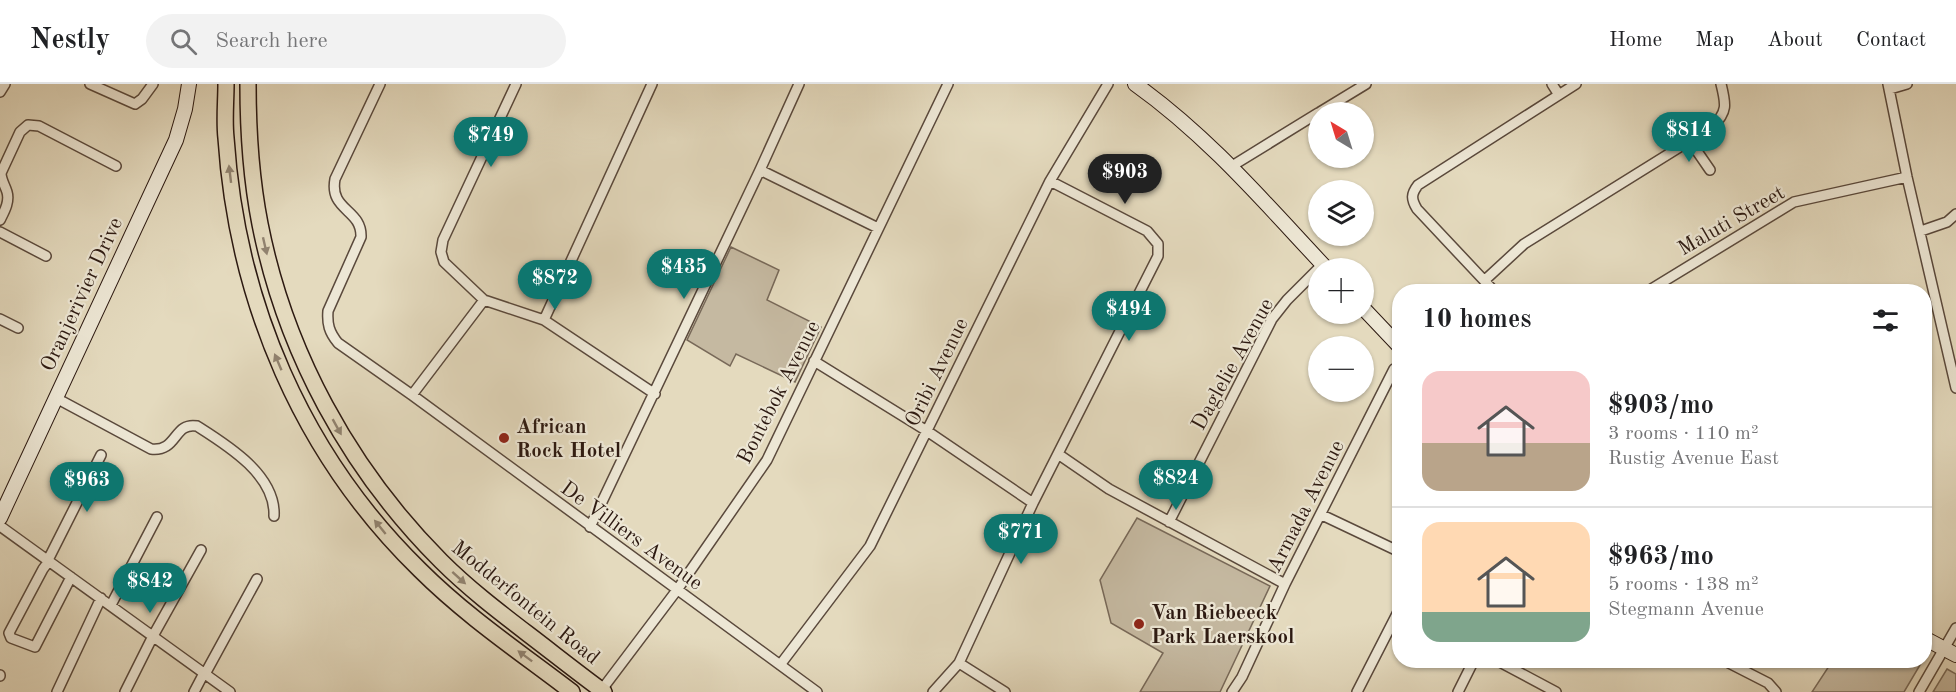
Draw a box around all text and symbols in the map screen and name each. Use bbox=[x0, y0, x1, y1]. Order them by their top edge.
search box bbox=[146, 14, 566, 68]
icon: search bbox=[167, 25, 200, 58]
text: Nestly bbox=[30, 27, 110, 55]
text: Search here bbox=[215, 30, 328, 52]
text: Home bbox=[1609, 30, 1662, 51]
text: Map bbox=[1695, 30, 1734, 51]
text: About bbox=[1767, 30, 1823, 51]
text: Contact bbox=[1856, 30, 1926, 51]
north arrow bbox=[1308, 102, 1374, 168]
map controls bbox=[1308, 102, 1374, 402]
pin: $814 bbox=[1653, 112, 1725, 163]
pin: $749 bbox=[455, 117, 527, 168]
text: $814 bbox=[1666, 121, 1712, 141]
text: $749 bbox=[468, 126, 514, 146]
pin: $903 bbox=[1089, 154, 1161, 205]
text: $903 bbox=[1102, 163, 1148, 183]
one-way arrow bbox=[225, 165, 235, 184]
button: layers bbox=[1308, 180, 1374, 246]
street label: Maluti Street bbox=[1675, 182, 1789, 260]
street label: Oranjerivier Drive bbox=[38, 214, 127, 375]
one-way arrow bbox=[261, 237, 271, 255]
pin: $435 bbox=[648, 249, 720, 300]
text: $435 bbox=[661, 258, 707, 278]
button: + bbox=[1308, 258, 1374, 324]
pin: $872 bbox=[519, 260, 591, 311]
text: $872 bbox=[532, 269, 578, 289]
pin: $494 bbox=[1093, 291, 1165, 342]
street label: Daglelie Avenue bbox=[1188, 295, 1278, 434]
text: $494 bbox=[1106, 300, 1152, 320]
icon: filters bbox=[1869, 304, 1902, 337]
text: 10 homes bbox=[1422, 307, 1531, 333]
street label: Oribi Avenue bbox=[902, 315, 973, 430]
street label: Bontebok Avenue bbox=[734, 318, 825, 468]
button: − bbox=[1308, 336, 1374, 402]
one-way arrow bbox=[273, 353, 283, 371]
text: $903/mo bbox=[1608, 393, 1714, 419]
icon: home bbox=[1470, 395, 1542, 467]
place label: African Rock Hotel bbox=[516, 417, 621, 462]
one-way arrow bbox=[332, 419, 342, 436]
text: 3 rooms · 110 m² bbox=[1608, 424, 1758, 444]
marker: African Rock Hotel bbox=[497, 431, 511, 445]
street label: Armada Avenue bbox=[1264, 437, 1349, 576]
text: Rustig Avenue East bbox=[1608, 449, 1779, 469]
pin: $824 bbox=[1140, 460, 1212, 511]
pin: $963 bbox=[51, 462, 123, 513]
text: $824 bbox=[1153, 469, 1199, 489]
text: $963 bbox=[64, 471, 110, 491]
street label: De Villiers Avenue bbox=[556, 478, 706, 595]
pin: $771 bbox=[985, 514, 1057, 565]
one-way arrow bbox=[374, 520, 387, 535]
text: $771 bbox=[998, 523, 1044, 543]
street label: Modderfontein Road bbox=[447, 537, 603, 669]
text: $963/mo bbox=[1608, 544, 1714, 570]
icon: home bbox=[1470, 546, 1542, 618]
pin: $842 bbox=[114, 563, 186, 614]
one-way arrow bbox=[451, 571, 466, 584]
text: $842 bbox=[127, 572, 173, 592]
text: 5 rooms · 138 m² bbox=[1608, 575, 1758, 595]
text: Stegmann Avenue bbox=[1608, 600, 1764, 620]
place label: Van Riebeeck Park Laerskool bbox=[1151, 603, 1294, 648]
marker: Van Riebeeck Park Laerskool bbox=[1132, 617, 1146, 631]
one-way arrow bbox=[518, 651, 533, 663]

